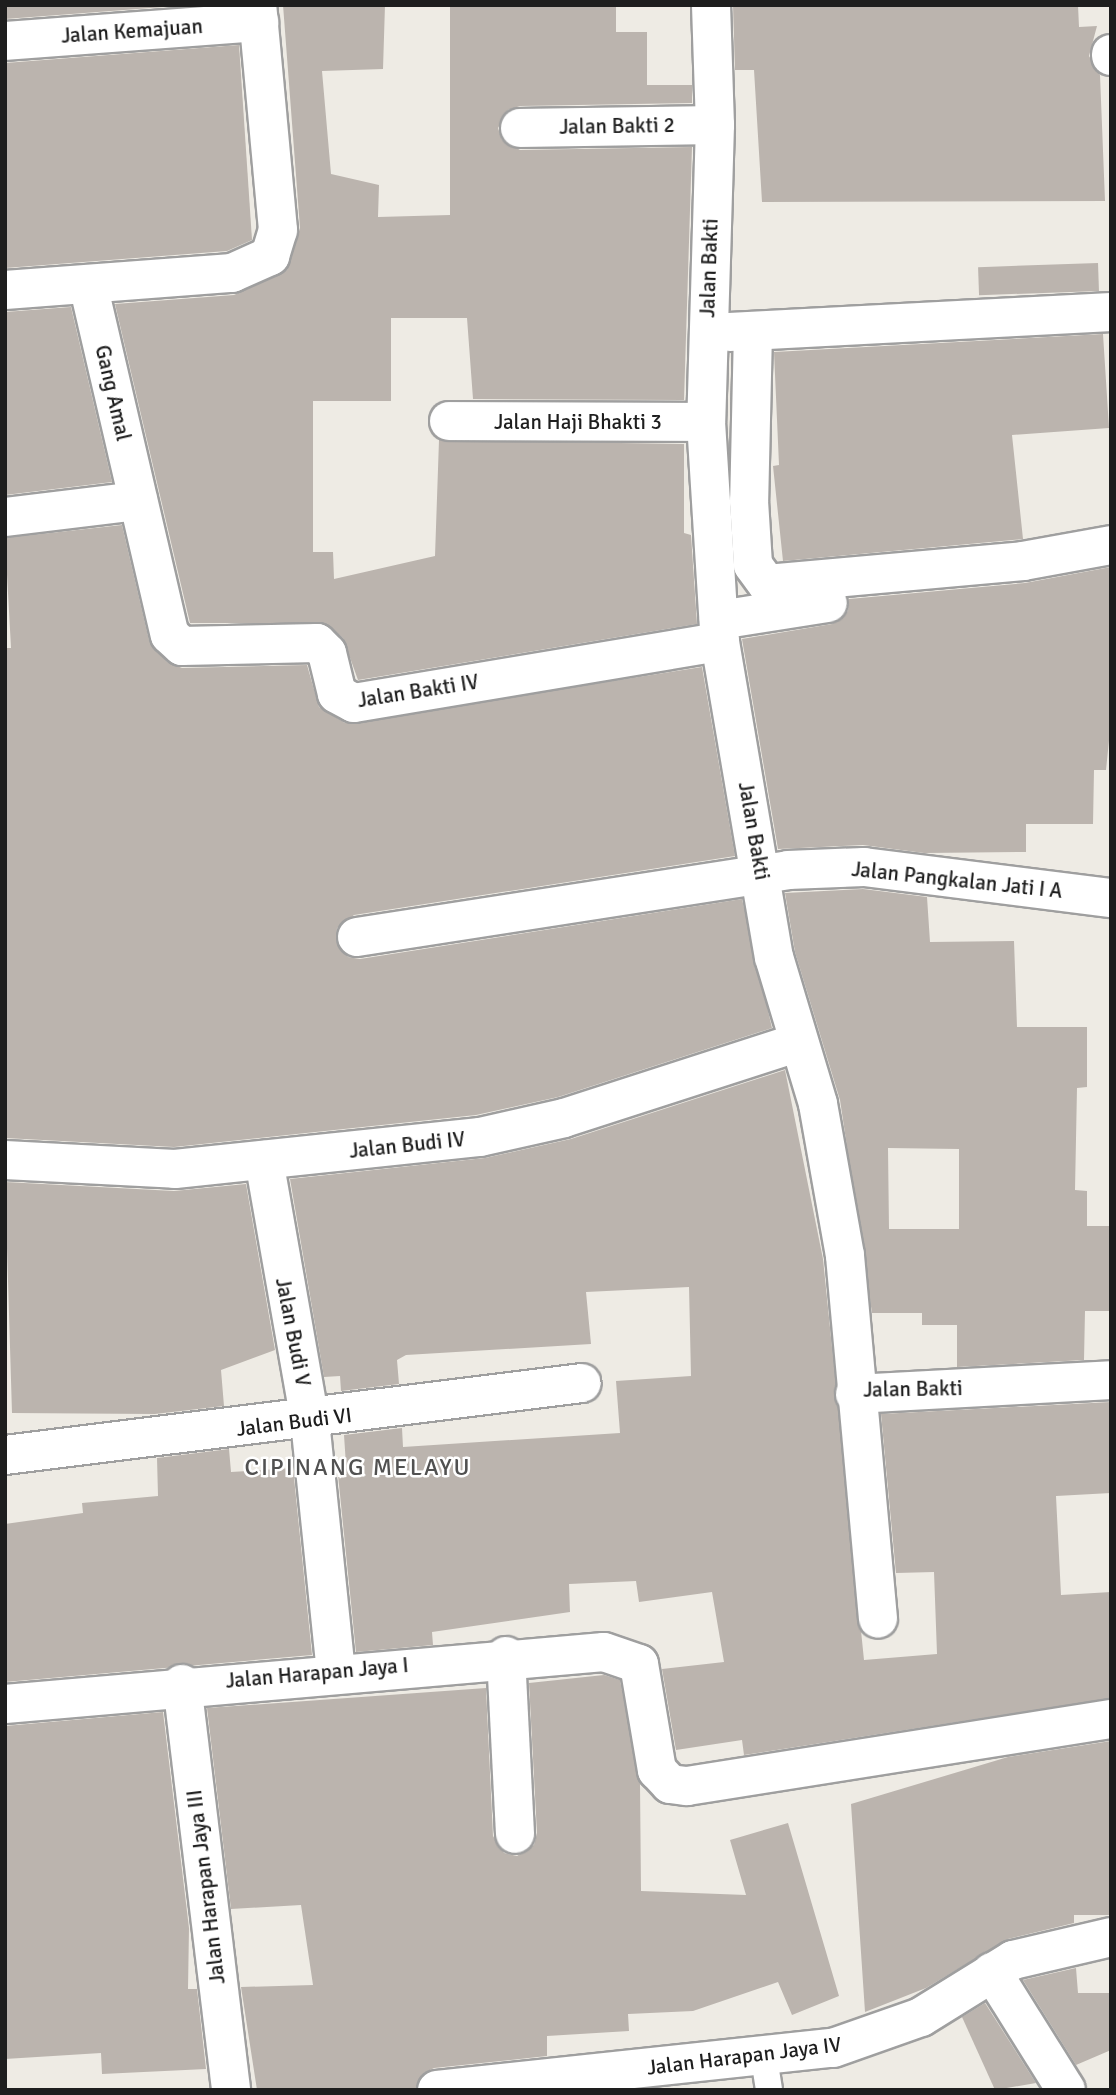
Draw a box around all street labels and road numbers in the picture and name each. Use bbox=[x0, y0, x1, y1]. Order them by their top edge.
street label: Jalan Kemajuan bbox=[60, 13, 204, 49]
street label: Jalan Bakti 2 bbox=[559, 112, 675, 140]
street label: Jalan Bakti bbox=[695, 218, 723, 318]
street label: Gang Amal bbox=[90, 343, 136, 443]
street label: Jalan Haji Bhakti 3 bbox=[494, 409, 662, 435]
street label: Jalan Bakti IV bbox=[356, 669, 480, 713]
street label: Jalan Bakti bbox=[733, 780, 775, 882]
street label: Jalan Pangkalan Jati I A bbox=[850, 856, 1064, 904]
street label: Jalan Budi IV bbox=[348, 1126, 466, 1164]
street label: Jalan Budi V bbox=[270, 1276, 316, 1388]
street label: Jalan Bakti bbox=[863, 1376, 963, 1402]
street label: Jalan Budi VI bbox=[235, 1402, 353, 1442]
street label: Jalan Harapan Jaya I bbox=[224, 1652, 410, 1694]
street label: Jalan Harapan Jaya III bbox=[182, 1788, 230, 1986]
street label: Jalan Harapan Jaya IV bbox=[645, 2032, 843, 2080]

